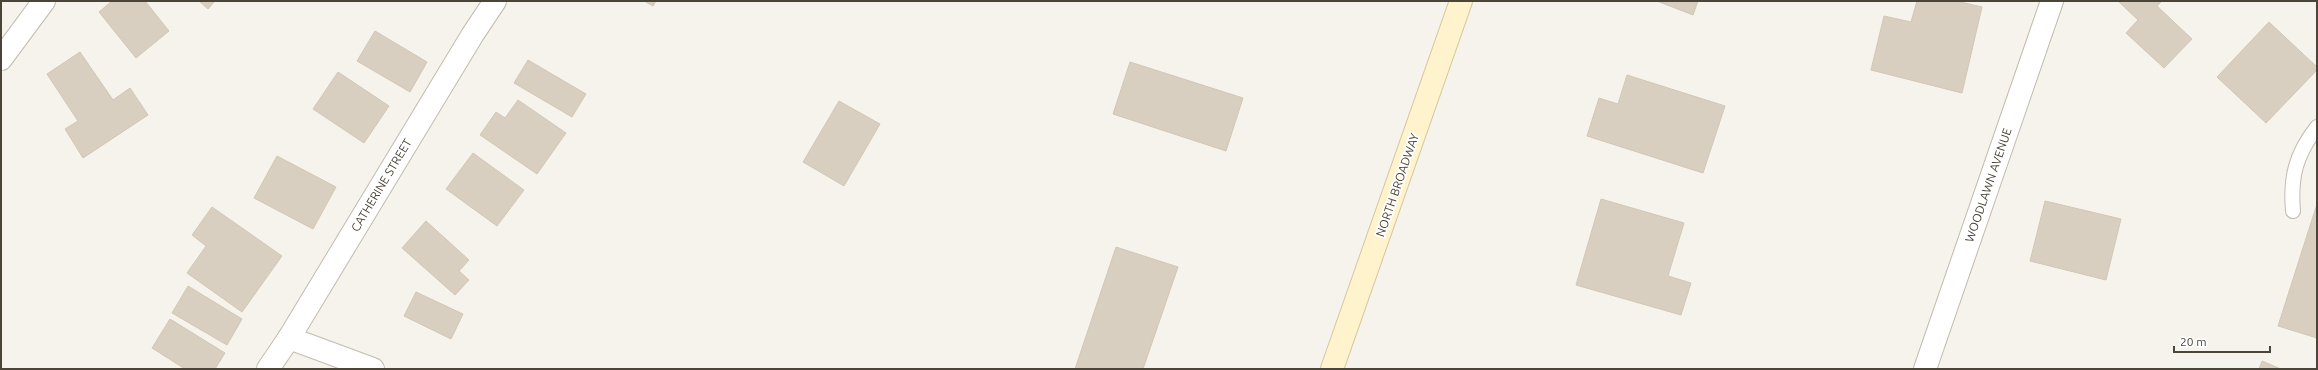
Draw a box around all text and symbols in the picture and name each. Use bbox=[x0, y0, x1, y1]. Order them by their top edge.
street label: WOODLAWN AVENUE bbox=[1962, 126, 2014, 244]
street label: NORTH BROADWAY bbox=[1373, 132, 1421, 238]
street label: CATHERINE STREET bbox=[348, 136, 414, 234]
scale bar bbox=[2174, 328, 2270, 354]
text: 20 m bbox=[2180, 335, 2207, 348]

